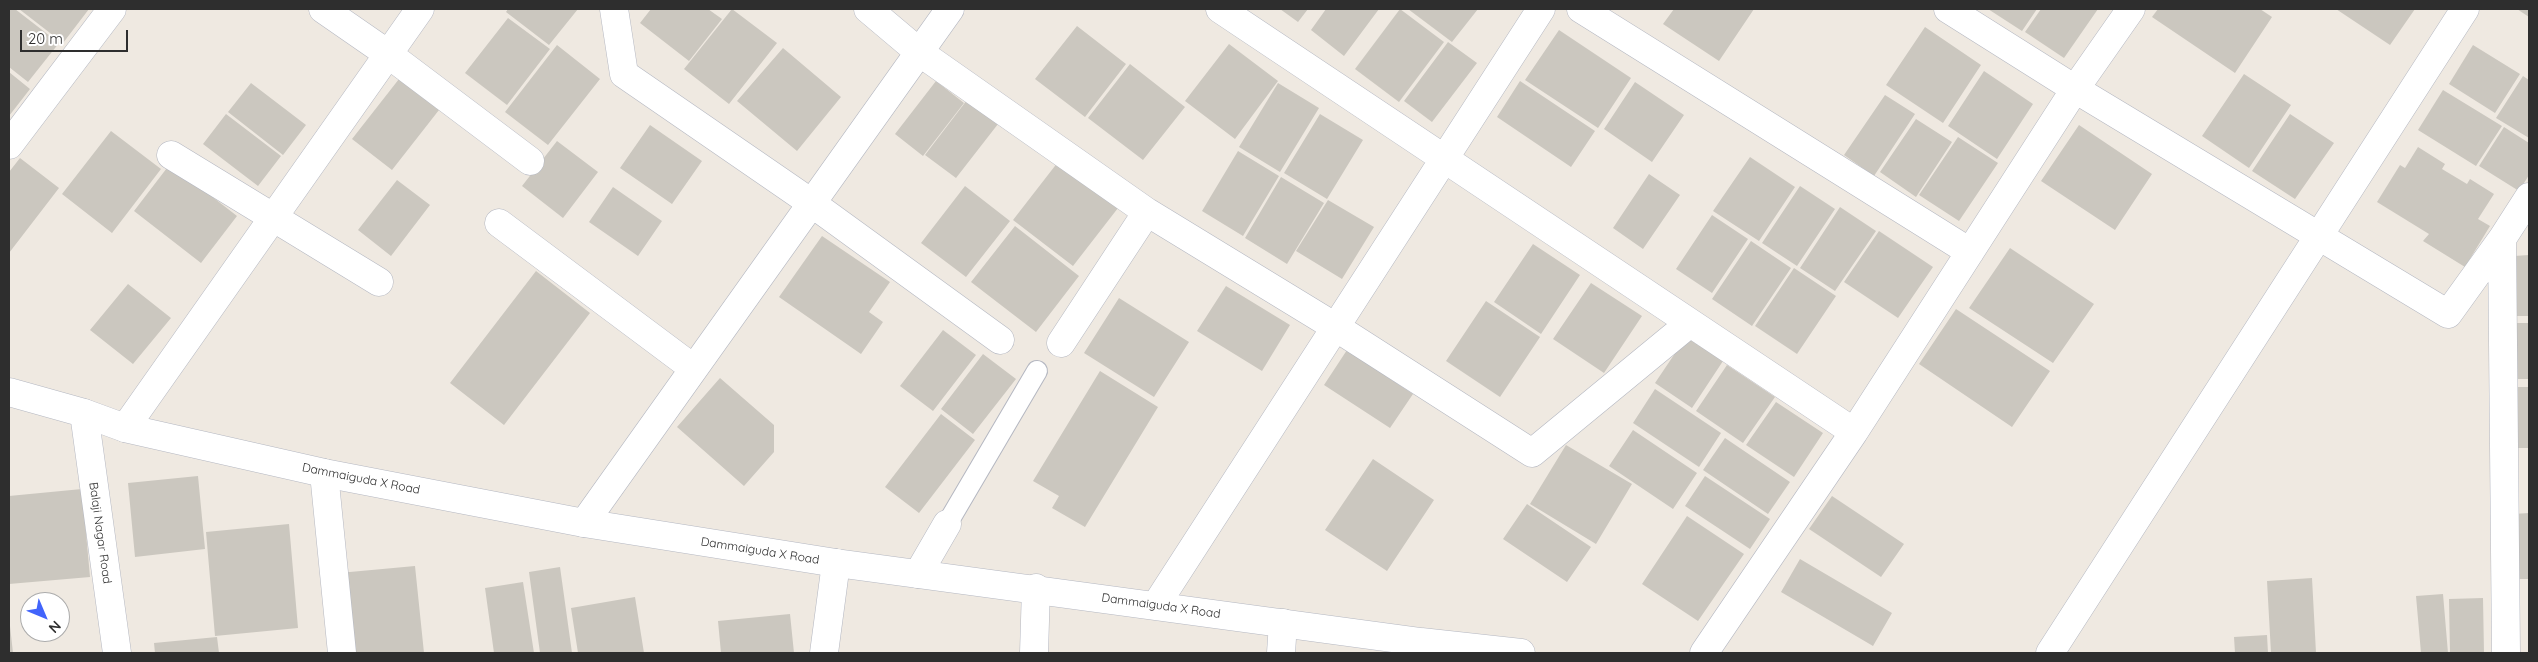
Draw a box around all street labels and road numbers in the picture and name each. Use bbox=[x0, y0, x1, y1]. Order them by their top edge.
street label: Dammaiguda X Road bbox=[301, 460, 421, 498]
street label: Balaji Nagar Road bbox=[86, 481, 114, 585]
street label: Dammaiguda X Road bbox=[700, 535, 820, 567]
street label: Dammaiguda X Road bbox=[1101, 591, 1221, 621]

